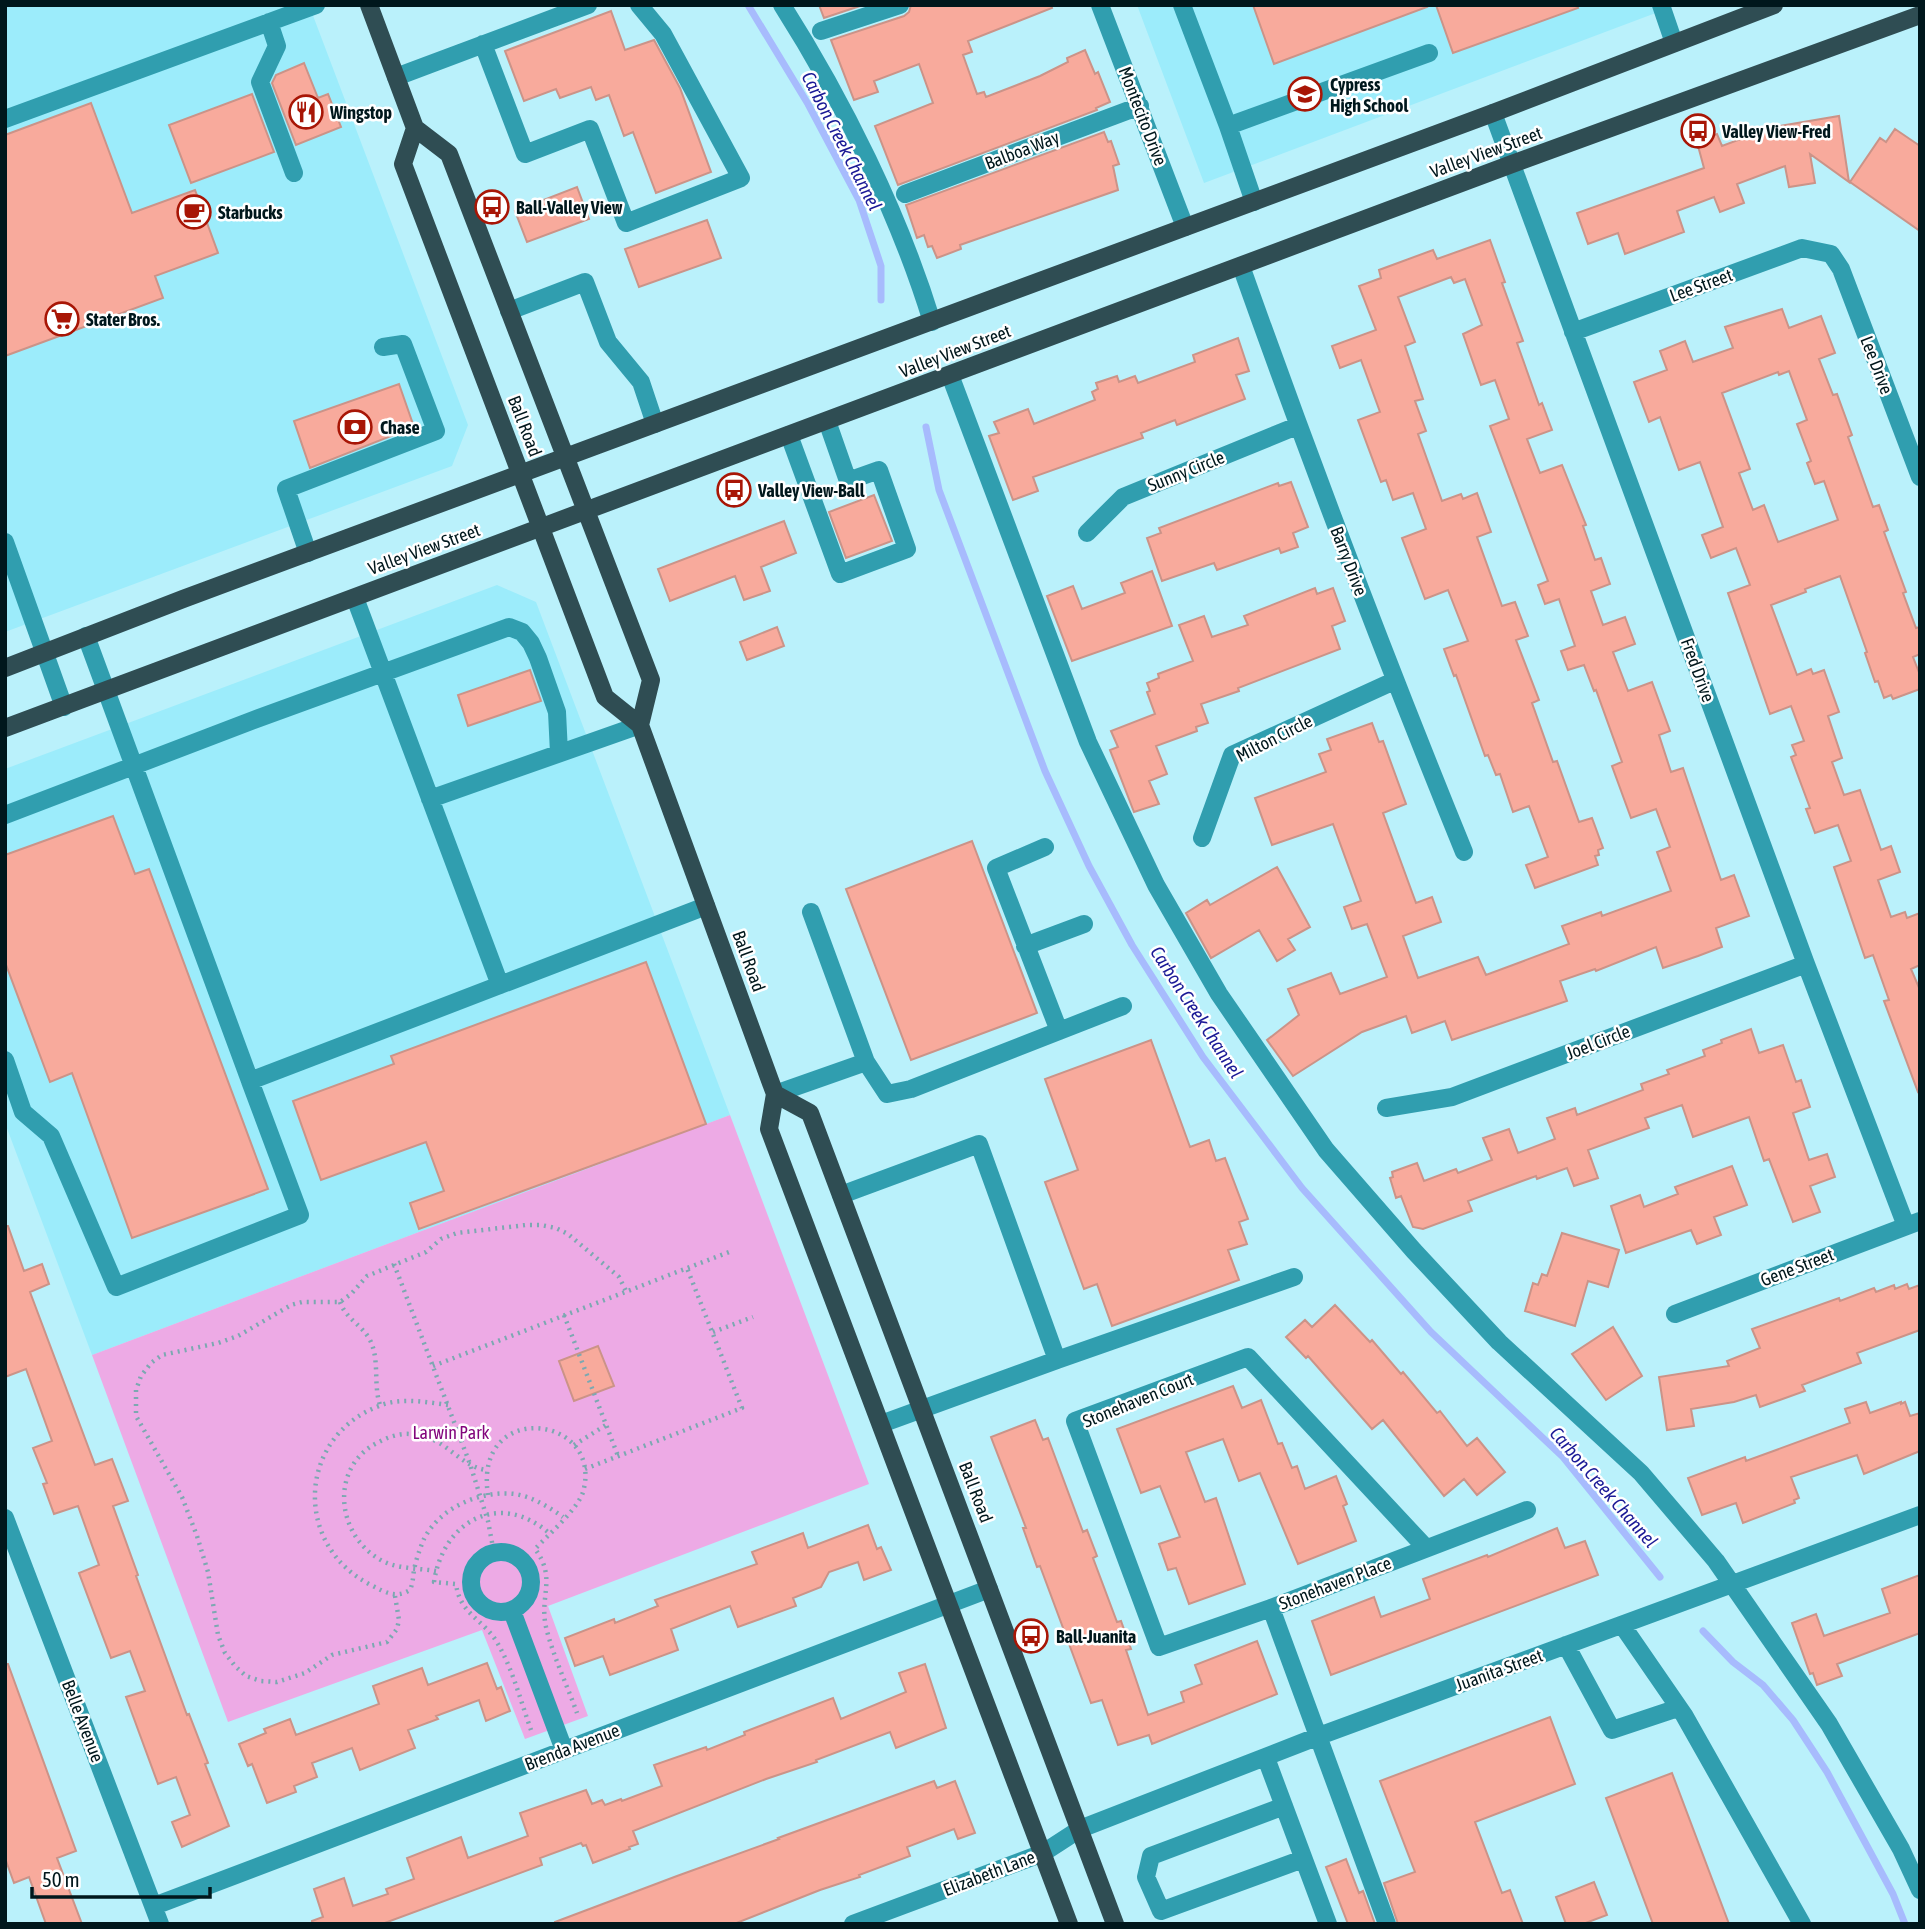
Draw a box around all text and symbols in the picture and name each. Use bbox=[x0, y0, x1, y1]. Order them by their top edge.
street label: Montecito Drive bbox=[1115, 64, 1171, 168]
water label: Carbon Creek Channel bbox=[798, 68, 886, 214]
place label: Cypress High School bbox=[1330, 74, 1408, 116]
school or university icon: Cypress High School bbox=[1286, 75, 1324, 113]
restaurant icon: Wingstop bbox=[287, 93, 325, 131]
place label: Wingstop bbox=[329, 102, 392, 123]
bus stop icon: Valley View-Fred bbox=[1679, 112, 1717, 150]
place label: Valley View-Fred bbox=[1721, 121, 1831, 142]
street label: Valley View Street bbox=[1427, 122, 1545, 182]
street label: Balboa Way bbox=[982, 126, 1062, 174]
bus stop icon: Ball-Valley View bbox=[473, 188, 511, 226]
cafe icon: Starbucks bbox=[175, 193, 213, 231]
place label: Ball-Valley View bbox=[516, 197, 623, 218]
place label: Starbucks bbox=[218, 202, 283, 223]
street label: Lee Street bbox=[1667, 264, 1735, 306]
supermarket icon: Stater Bros. bbox=[43, 300, 81, 338]
place label: Stater Bros. bbox=[86, 309, 160, 330]
street label: Valley View Street bbox=[896, 320, 1014, 382]
street label: Lee Drive bbox=[1856, 333, 1898, 397]
street label: Ball Road bbox=[504, 393, 546, 459]
bank icon: Chase bbox=[336, 408, 374, 446]
place label: Chase bbox=[380, 417, 420, 438]
street label: Sunny Circle bbox=[1145, 446, 1227, 496]
bus stop icon: Valley View-Ball bbox=[715, 471, 753, 509]
place label: Valley View-Ball bbox=[757, 480, 865, 501]
street label: Valley View Street bbox=[365, 519, 483, 579]
street label: Barry Drive bbox=[1326, 523, 1372, 599]
street label: Fred Drive bbox=[1677, 635, 1719, 705]
street label: Milton Circle bbox=[1232, 710, 1316, 766]
street label: Ball Road bbox=[728, 928, 770, 994]
water label: Carbon Creek Channel bbox=[1146, 942, 1248, 1082]
street label: Joel Circle bbox=[1563, 1020, 1633, 1064]
street label: Gene Street bbox=[1757, 1243, 1837, 1291]
street label: Stonehaven Court bbox=[1080, 1368, 1196, 1432]
park label: Larwin Park bbox=[413, 1422, 489, 1443]
water label: Carbon Creek Channel bbox=[1546, 1422, 1662, 1552]
street label: Ball Road bbox=[955, 1459, 997, 1525]
street label: Stonehaven Place bbox=[1276, 1552, 1394, 1614]
bus stop icon: Ball-Juanita bbox=[1012, 1617, 1050, 1655]
place label: Ball-Juanita bbox=[1056, 1626, 1136, 1647]
street label: Juanita Street bbox=[1453, 1645, 1545, 1695]
street label: Belle Avenue bbox=[58, 1677, 108, 1765]
street label: Brenda Avenue bbox=[522, 1719, 622, 1775]
street label: Elizabeth Lane bbox=[940, 1846, 1038, 1900]
scale bar bbox=[32, 1856, 210, 1900]
text: 50 m bbox=[42, 1867, 80, 1891]

